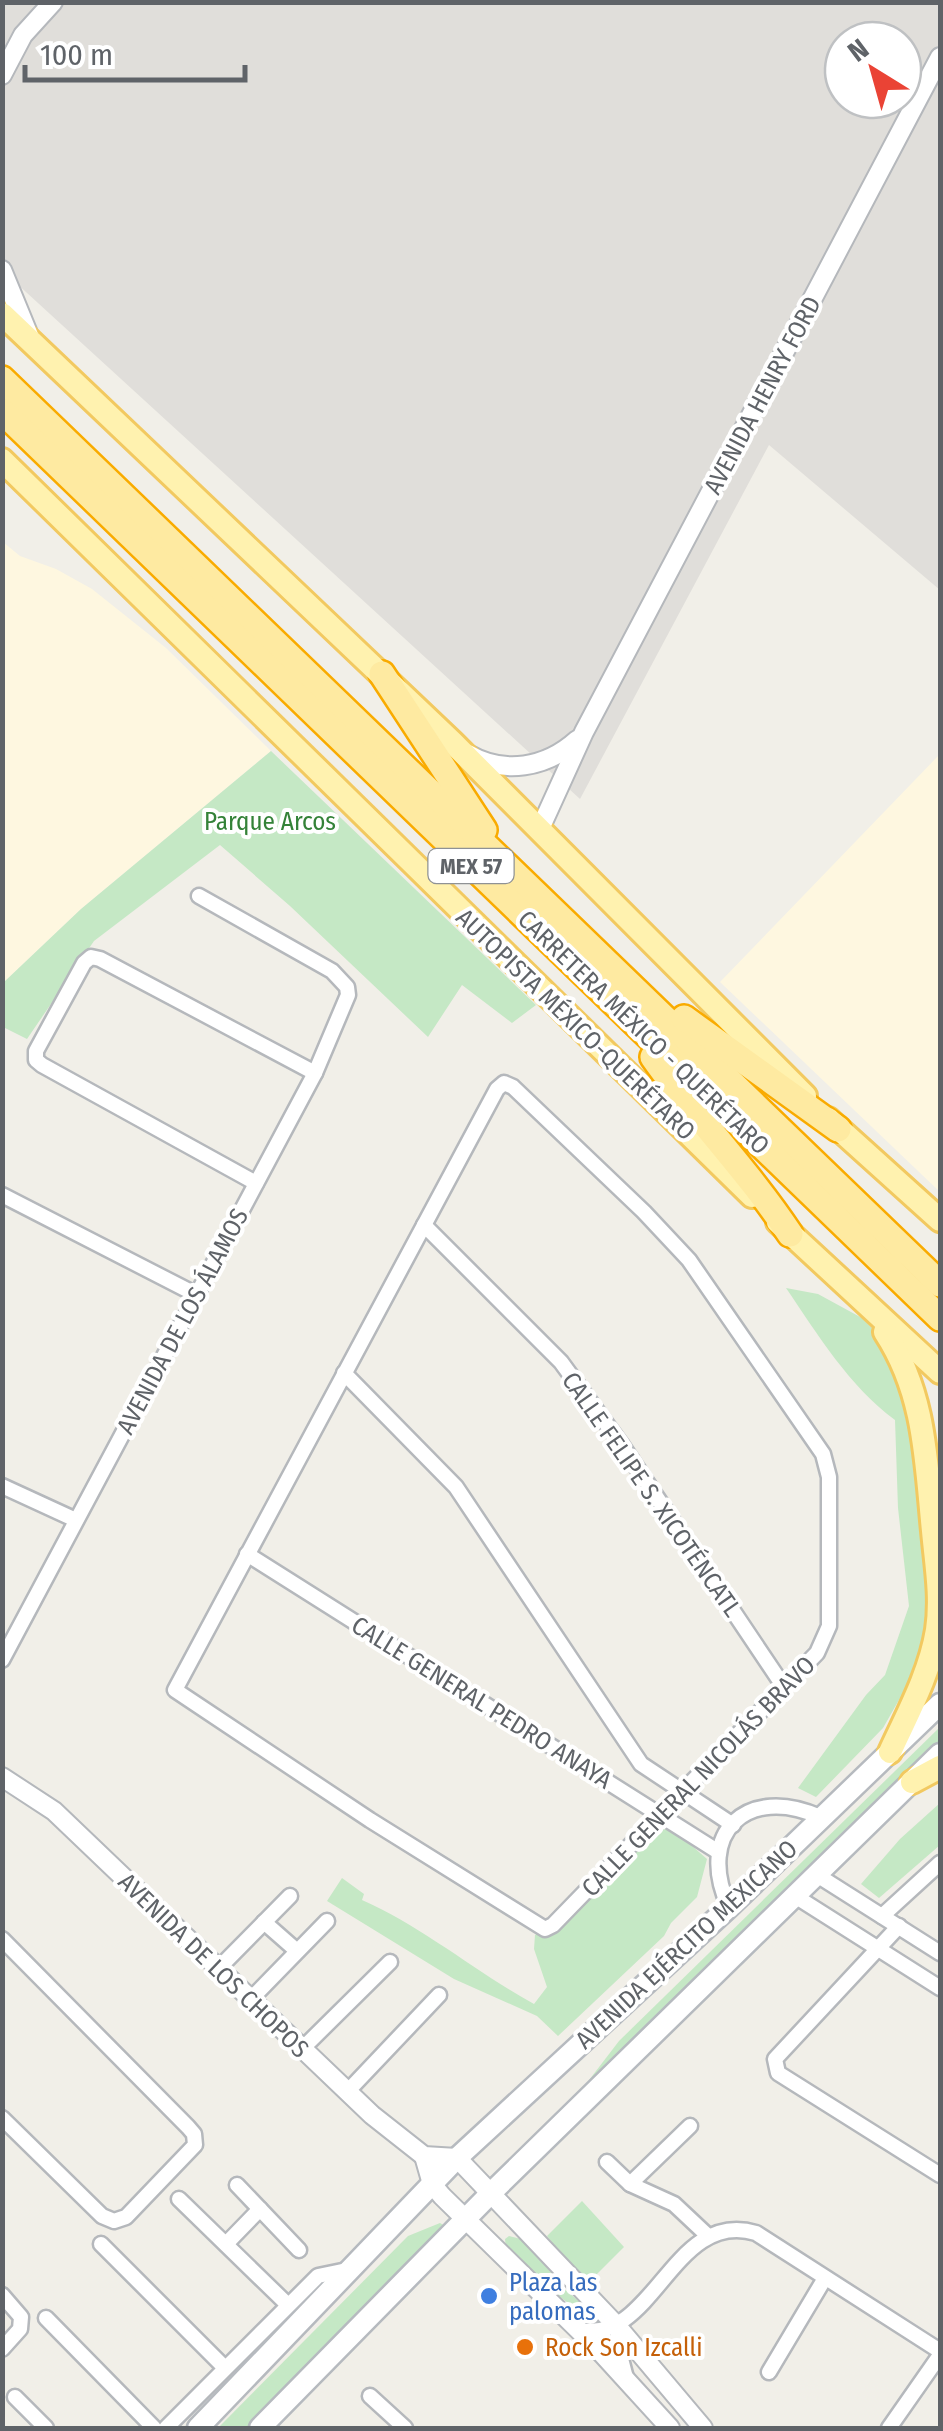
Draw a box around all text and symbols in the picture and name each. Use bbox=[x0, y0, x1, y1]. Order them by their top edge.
scale bar bbox=[25, 20, 245, 82]
north arrow bbox=[823, 20, 923, 120]
text: N bbox=[842, 32, 875, 69]
text: 100 m bbox=[40, 37, 113, 73]
street label: AVENIDA HENRY FORD bbox=[698, 291, 828, 500]
park label: Parque Arcos bbox=[204, 807, 336, 837]
road number: MEX 57 bbox=[428, 849, 514, 883]
street label: AUTOPISTA MÉXICO-QUERÉTARO bbox=[450, 902, 702, 1147]
street label: CARRETERA MÉXICO - QUERÉTARO bbox=[511, 904, 776, 1161]
street label: AVENIDA DE LOS ÁLAMOS bbox=[110, 1203, 255, 1439]
street label: CALLE FELIPE S. XICOTÉNCATL bbox=[555, 1366, 748, 1623]
street label: CALLE GENERAL PEDRO ANAYA bbox=[346, 1610, 617, 1795]
street label: CALLE GENERAL NICOLÁS BRAVO bbox=[575, 1649, 822, 1903]
street label: AVENIDA EJÉRCITO MEXICANO bbox=[569, 1833, 804, 2055]
street label: AVENIDA DE LOS CHOPOS bbox=[112, 1867, 315, 2064]
place label: Plaza las palomas bbox=[509, 2268, 597, 2327]
marker: Plaza las palomas bbox=[478, 2285, 500, 2307]
place label: Rock Son Izcalli bbox=[545, 2333, 702, 2363]
marker: Rock Son Izcalli bbox=[514, 2336, 536, 2358]

